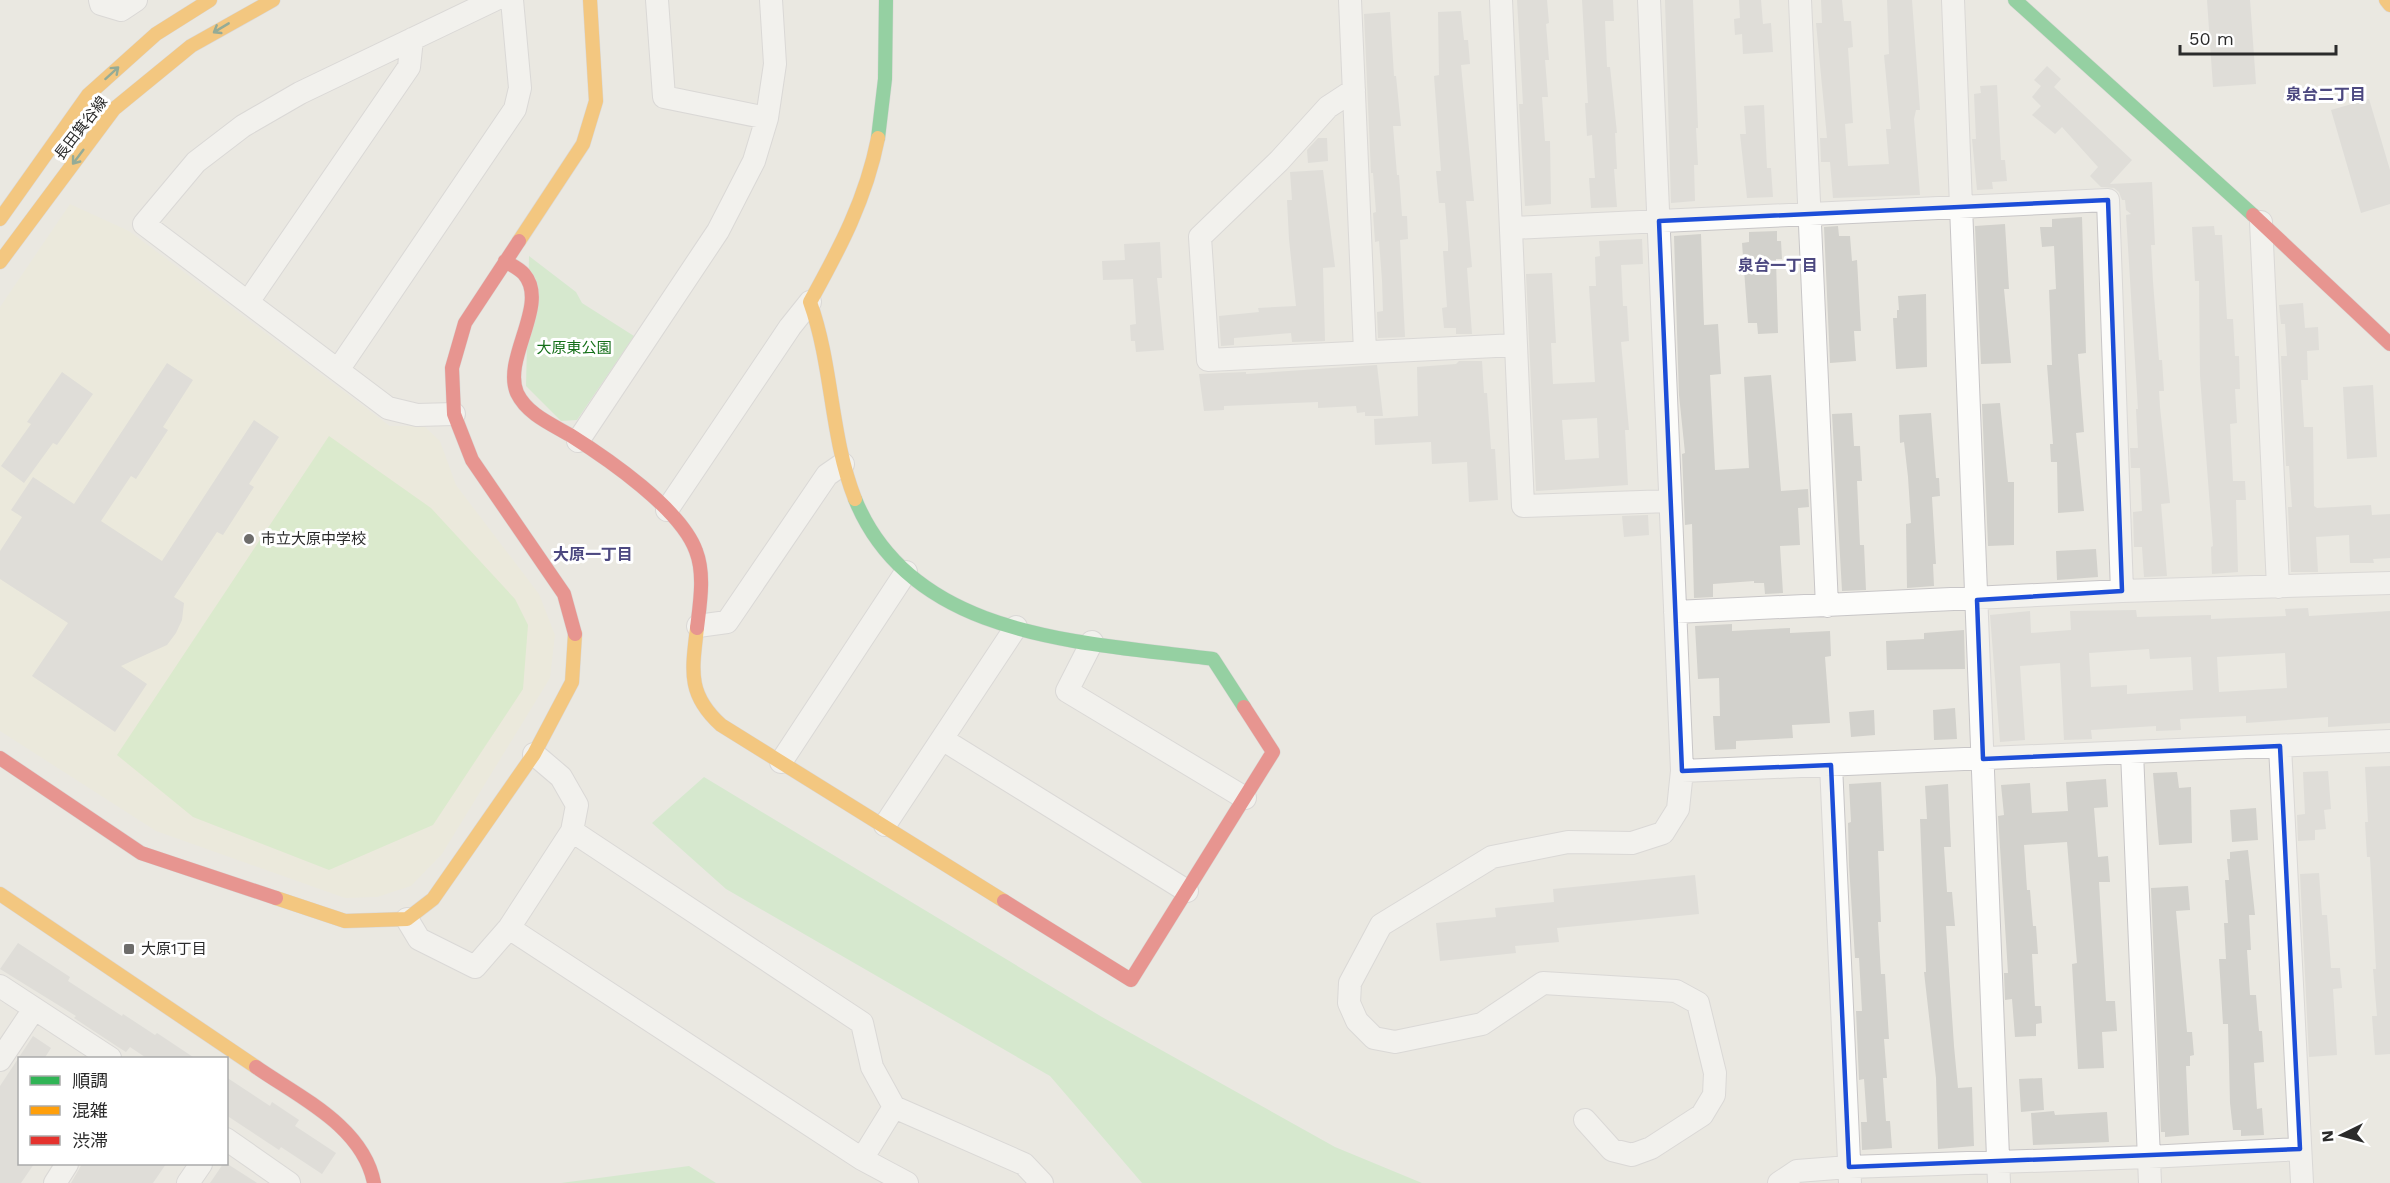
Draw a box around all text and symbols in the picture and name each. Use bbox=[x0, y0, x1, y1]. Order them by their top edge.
scale bar bbox=[2180, 18, 2336, 56]
one-way arrow bbox=[213, 23, 230, 35]
text: 50 m bbox=[2189, 28, 2234, 49]
one-way arrow bbox=[104, 67, 119, 81]
district label: 泉台二丁目 bbox=[2286, 85, 2366, 104]
street label: 長田箕谷線 bbox=[51, 93, 111, 163]
one-way arrow bbox=[72, 149, 84, 165]
district label: 泉台一丁目 bbox=[1738, 256, 1818, 275]
park label: 大原東公園 bbox=[536, 339, 612, 357]
place label: 市立大原中学校 bbox=[261, 530, 366, 548]
marker: 市立大原中学校 bbox=[242, 532, 256, 546]
district label: 大原一丁目 bbox=[553, 545, 633, 564]
place label: 大原1丁目 bbox=[141, 940, 207, 958]
marker: 大原1丁目 bbox=[122, 942, 136, 956]
legend bbox=[18, 1057, 228, 1165]
text: 順調 bbox=[72, 1070, 108, 1091]
text: 混雑 bbox=[72, 1100, 108, 1121]
north arrow bbox=[2312, 1105, 2372, 1165]
text: 渋滞 bbox=[72, 1130, 108, 1151]
text: N bbox=[2318, 1130, 2338, 1143]

